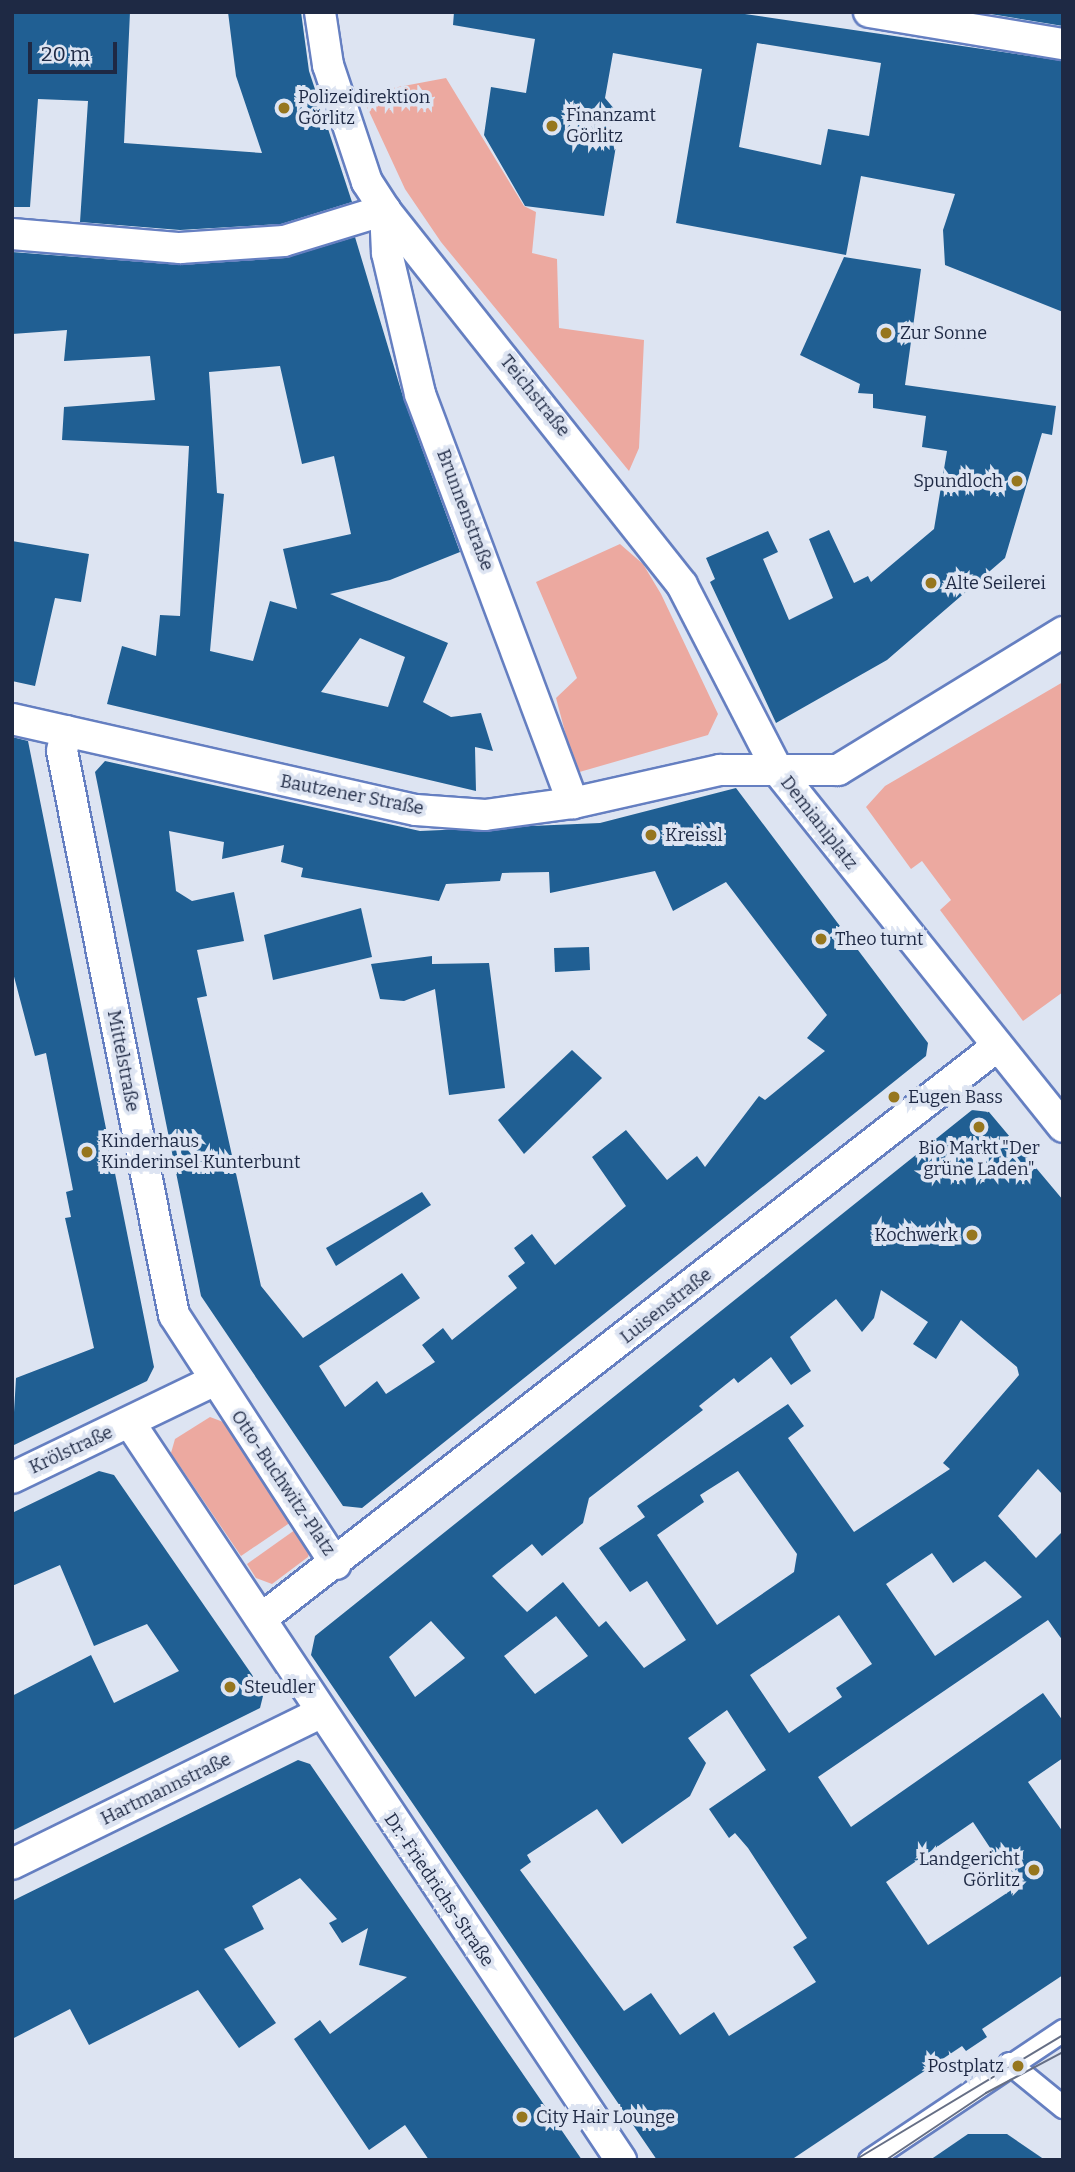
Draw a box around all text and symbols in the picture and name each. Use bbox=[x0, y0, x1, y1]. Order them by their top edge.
scale bar bbox=[32, 28, 121, 72]
text: 20 m bbox=[41, 41, 90, 67]
place label: Polizeidirektion Görlitz bbox=[298, 87, 430, 130]
marker: Polizeidirektion Görlitz bbox=[276, 100, 292, 116]
place label: Finanzamt Görlitz bbox=[566, 105, 656, 148]
marker: Finanzamt Görlitz bbox=[544, 118, 560, 134]
place label: Zur Sonne bbox=[900, 322, 987, 344]
marker: Zur Sonne bbox=[878, 325, 894, 341]
street label: Teichstraße bbox=[496, 351, 574, 441]
street label: Brunnenstraße bbox=[432, 446, 498, 574]
place label: Spundloch bbox=[913, 470, 1003, 492]
marker: Spundloch bbox=[1009, 473, 1025, 489]
place label: Alte Seilerei bbox=[945, 572, 1046, 594]
marker: Alte Seilerei bbox=[923, 575, 939, 591]
street label: Bautzener Straße bbox=[278, 770, 426, 820]
street label: Demianiplatz bbox=[776, 772, 862, 874]
place label: Kreissl bbox=[665, 824, 723, 846]
marker: Kreissl bbox=[643, 827, 659, 843]
place label: Theo turnt bbox=[835, 928, 924, 950]
marker: Theo turnt bbox=[813, 931, 829, 947]
street label: Mittelstraße bbox=[103, 1008, 143, 1114]
place label: Eugen Bass bbox=[908, 1086, 1003, 1108]
marker: Eugen Bass bbox=[886, 1089, 902, 1105]
marker: Bio Markt "Der grüne Laden" bbox=[971, 1119, 987, 1135]
place label: Kinderhaus Kinderinsel Kunterbunt bbox=[101, 1131, 300, 1174]
place label: Bio Markt "Der grüne Laden" bbox=[918, 1138, 1040, 1180]
marker: Kinderhaus Kinderinsel Kunterbunt bbox=[79, 1144, 95, 1160]
place label: Kochwerk bbox=[874, 1224, 958, 1246]
marker: Kochwerk bbox=[964, 1227, 980, 1243]
street label: Luisenstraße bbox=[616, 1264, 716, 1348]
street label: Otto-Buchwitz-Platz bbox=[226, 1406, 340, 1560]
street label: Krölstraße bbox=[26, 1421, 116, 1479]
place label: Steudler bbox=[244, 1676, 316, 1698]
marker: Steudler bbox=[222, 1679, 238, 1695]
street label: Hartmannstraße bbox=[98, 1748, 234, 1830]
street label: Dr.-Friedrichs-Straße bbox=[380, 1809, 498, 1971]
place label: Landgericht Görlitz bbox=[919, 1849, 1020, 1892]
marker: Landgericht Görlitz bbox=[1026, 1862, 1042, 1878]
place label: Postplatz bbox=[927, 2055, 1004, 2077]
marker: Postplatz bbox=[1010, 2058, 1026, 2074]
place label: City Hair Lounge bbox=[536, 2106, 675, 2128]
marker: City Hair Lounge bbox=[514, 2109, 530, 2125]

